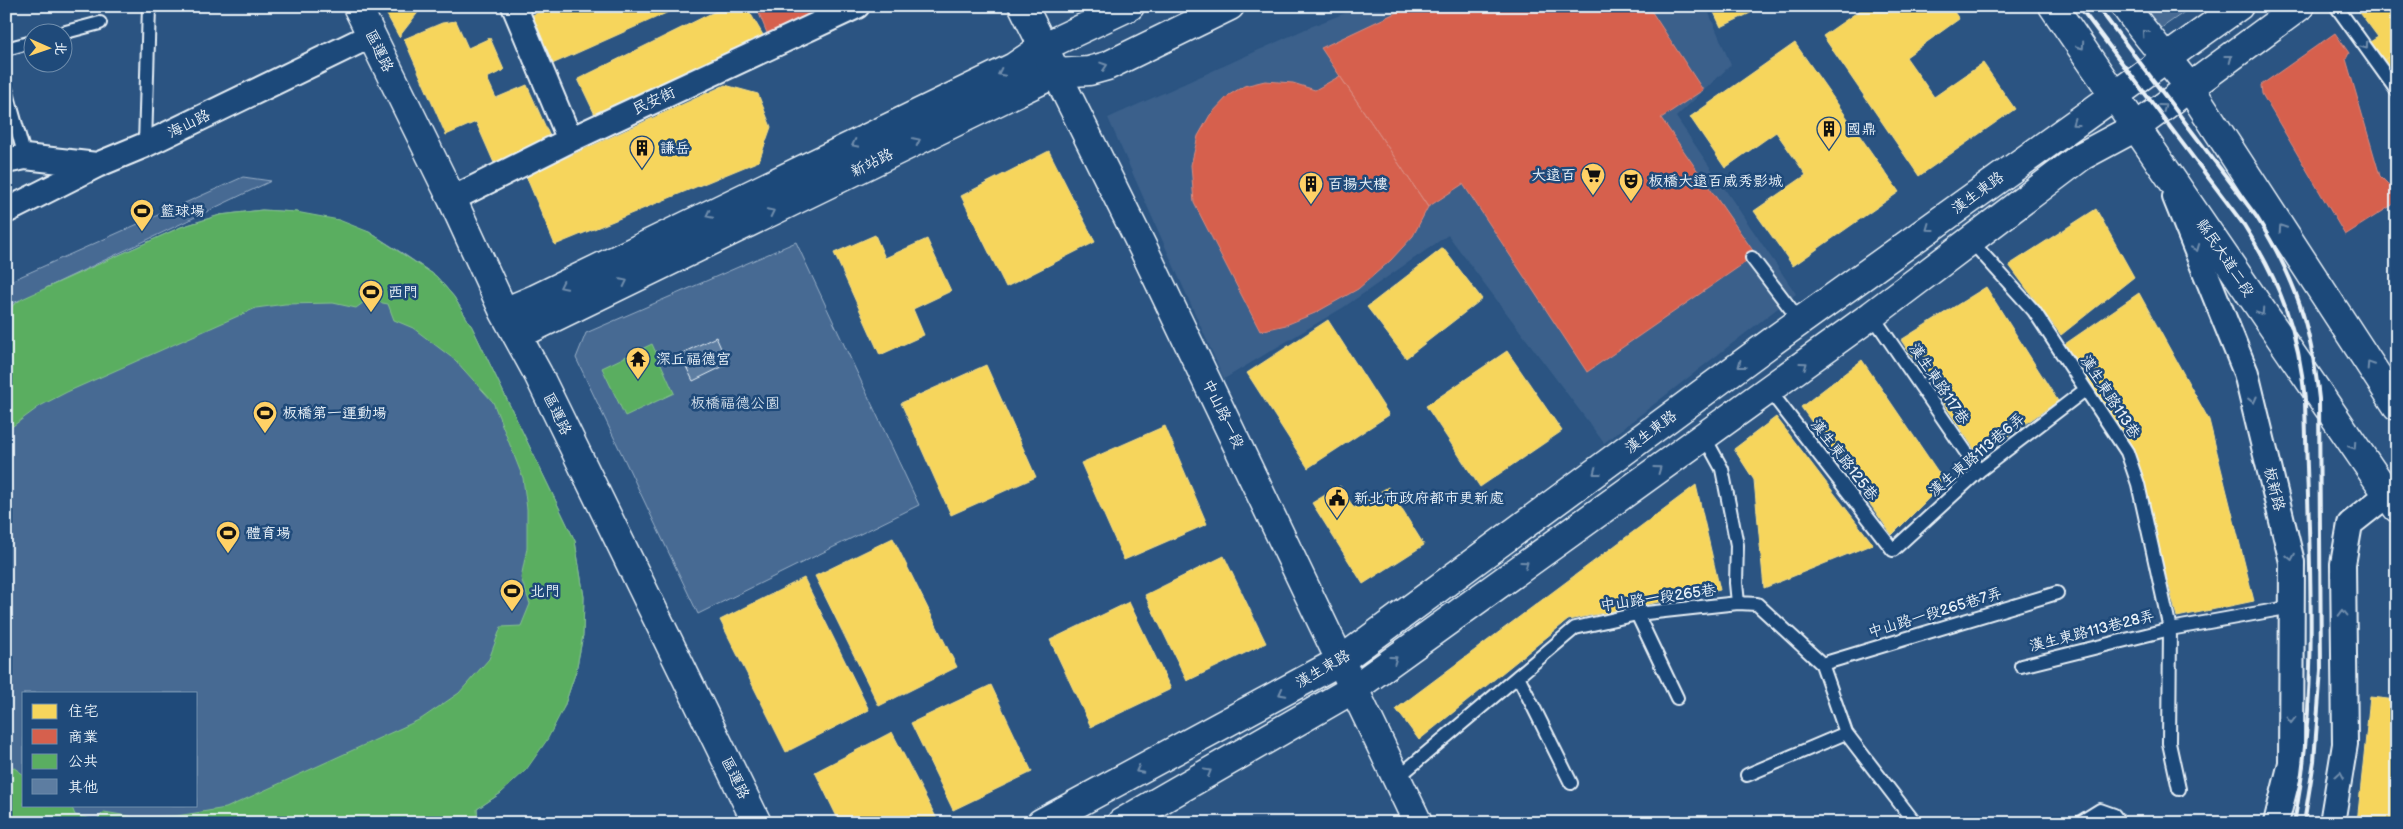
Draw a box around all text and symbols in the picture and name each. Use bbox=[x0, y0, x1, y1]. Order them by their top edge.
north arrow bbox=[22, 22, 72, 72]
street label: 區運路 bbox=[361, 27, 397, 75]
one-way arrow bbox=[2142, 30, 2151, 39]
one-way arrow bbox=[2075, 40, 2084, 50]
one-way arrow bbox=[2359, 40, 2367, 49]
text: 北 bbox=[52, 41, 69, 56]
one-way arrow bbox=[2223, 56, 2232, 64]
one-way arrow bbox=[1100, 62, 1108, 72]
one-way arrow bbox=[998, 67, 1007, 77]
street label: 民安街 bbox=[630, 83, 678, 119]
one-way arrow bbox=[2157, 104, 2167, 113]
street label: 海山路 bbox=[165, 106, 213, 142]
building icon: 國鼎 bbox=[1816, 116, 1842, 150]
one-way arrow bbox=[2072, 117, 2081, 126]
place label: 國鼎 bbox=[1846, 120, 1876, 139]
building icon: 謙岳 bbox=[629, 135, 655, 169]
one-way arrow bbox=[912, 137, 921, 147]
one-way arrow bbox=[851, 138, 860, 148]
place label: 謙岳 bbox=[660, 139, 690, 158]
street label: 新站路 bbox=[848, 145, 896, 181]
supermarket icon: 大遠百 bbox=[1580, 162, 1606, 196]
place label: 大遠百 bbox=[1531, 166, 1576, 185]
theatre icon: 板橋大遠百威秀影城 bbox=[1618, 168, 1644, 202]
street label: 漢生東路 bbox=[1948, 168, 2008, 218]
building icon: 百揚大樓 bbox=[1298, 171, 1324, 205]
place label: 板橋大遠百威秀影城 bbox=[1648, 172, 1783, 191]
place label: 百揚大樓 bbox=[1328, 175, 1388, 194]
sports icon: 籃球場 bbox=[129, 198, 155, 232]
place label: 籃球場 bbox=[160, 202, 205, 221]
one-way arrow bbox=[705, 208, 714, 219]
one-way arrow bbox=[766, 208, 775, 218]
street label: 縣民大道二段 bbox=[2192, 215, 2258, 301]
one-way arrow bbox=[1925, 222, 1935, 231]
one-way arrow bbox=[2279, 225, 2288, 234]
one-way arrow bbox=[2190, 243, 2200, 251]
sports icon: 西門 bbox=[358, 279, 384, 313]
one-way arrow bbox=[559, 279, 568, 290]
one-way arrow bbox=[619, 279, 628, 289]
place label: 西門 bbox=[388, 283, 418, 302]
one-way arrow bbox=[2255, 306, 2264, 316]
street label: 漢生東路117巷 bbox=[1905, 340, 1973, 428]
temple icon: 深丘福德宮 bbox=[625, 346, 651, 380]
place label: 深丘福德宮 bbox=[656, 350, 731, 369]
street label: 漢生東路113巷 bbox=[2076, 352, 2144, 442]
one-way arrow bbox=[1738, 359, 1747, 367]
one-way arrow bbox=[2367, 361, 2377, 370]
one-way arrow bbox=[1798, 362, 1808, 371]
street label: 中山路一段 bbox=[1198, 376, 1248, 452]
street label: 區運路 bbox=[539, 390, 575, 438]
park label: 板橋福德公園 bbox=[690, 394, 780, 413]
one-way arrow bbox=[2247, 395, 2257, 403]
sports icon: 板橋第一運動場 bbox=[252, 400, 278, 434]
place label: 板橋第一運動場 bbox=[282, 404, 387, 423]
street label: 漢生東路 bbox=[1621, 406, 1681, 458]
street label: 漢生東路113巷6弄 bbox=[1925, 409, 2029, 501]
street label: 漢生東路125巷 bbox=[1806, 415, 1882, 505]
one-way arrow bbox=[2347, 440, 2356, 450]
street label: 板新路 bbox=[2259, 465, 2289, 513]
one-way arrow bbox=[1592, 466, 1602, 475]
one-way arrow bbox=[1652, 466, 1661, 475]
public building icon: 新北市政府都市更新處 bbox=[1324, 485, 1350, 519]
place label: 新北市政府都市更新處 bbox=[1354, 489, 1504, 508]
sports icon: 體育場 bbox=[215, 520, 241, 554]
place label: 體育場 bbox=[246, 524, 291, 543]
one-way arrow bbox=[2285, 553, 2295, 562]
one-way arrow bbox=[1519, 561, 1529, 570]
sports icon: 北門 bbox=[499, 578, 525, 612]
street label: 中山路一段265巷 bbox=[1599, 580, 1717, 616]
place label: 北門 bbox=[530, 582, 560, 601]
street label: 中山路一段265巷7弄 bbox=[1866, 584, 2004, 642]
street label: 漢生東路113巷28弄 bbox=[2027, 606, 2157, 656]
one-way arrow bbox=[2338, 608, 2348, 616]
street label: 漢生東路 bbox=[1292, 646, 1354, 692]
one-way arrow bbox=[1388, 656, 1398, 665]
one-way arrow bbox=[1278, 687, 1287, 697]
legend bbox=[22, 692, 198, 806]
text: 住宅 bbox=[68, 702, 98, 721]
one-way arrow bbox=[2286, 716, 2297, 724]
text: 商業 bbox=[68, 728, 98, 747]
text: 公共 bbox=[68, 752, 98, 771]
street label: 區運路 bbox=[717, 754, 753, 802]
one-way arrow bbox=[1135, 764, 1144, 774]
one-way arrow bbox=[1203, 768, 1212, 778]
one-way arrow bbox=[2334, 770, 2344, 779]
text: 其他 bbox=[68, 778, 98, 797]

